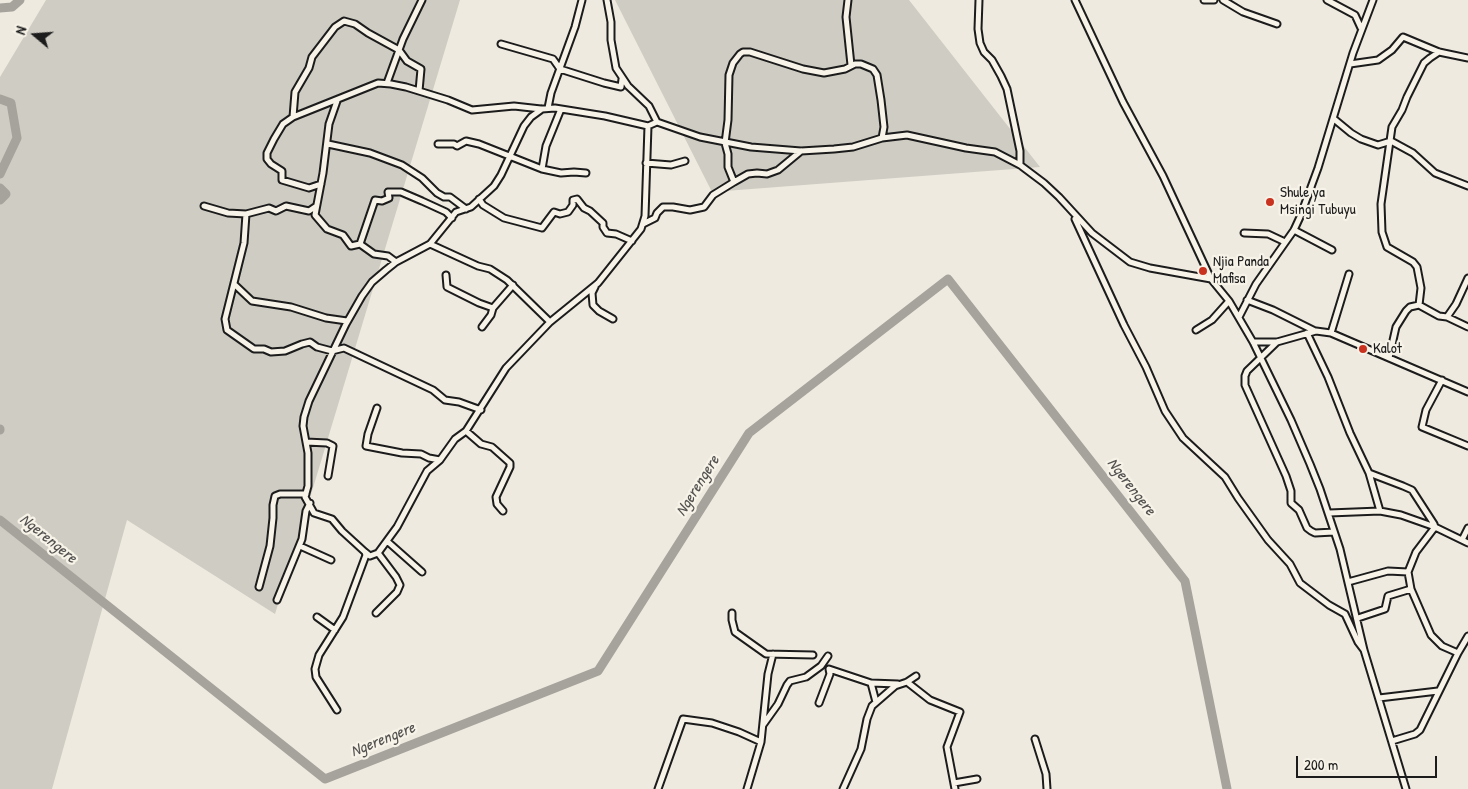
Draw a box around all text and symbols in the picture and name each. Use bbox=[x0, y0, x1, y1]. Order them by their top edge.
north arrow bbox=[10, 10, 60, 60]
text: N bbox=[10, 24, 30, 37]
place label: Shule ya Msingi Tubuyu bbox=[1280, 184, 1356, 219]
marker: Shule ya Msingi Tubuyu bbox=[1264, 196, 1276, 208]
place label: Njia Panda Mafisa bbox=[1213, 253, 1269, 288]
marker: Njia Panda Mafisa bbox=[1197, 265, 1209, 277]
place label: Kalot bbox=[1373, 340, 1402, 358]
marker: Kalot bbox=[1357, 343, 1369, 355]
water label: Ngerengere bbox=[672, 452, 724, 520]
water label: Ngerengere bbox=[1103, 454, 1159, 520]
water label: Ngerengere bbox=[16, 510, 80, 568]
water label: Ngerengere bbox=[348, 718, 418, 762]
scale bar bbox=[1298, 746, 1439, 778]
text: 200 m bbox=[1304, 754, 1338, 775]

